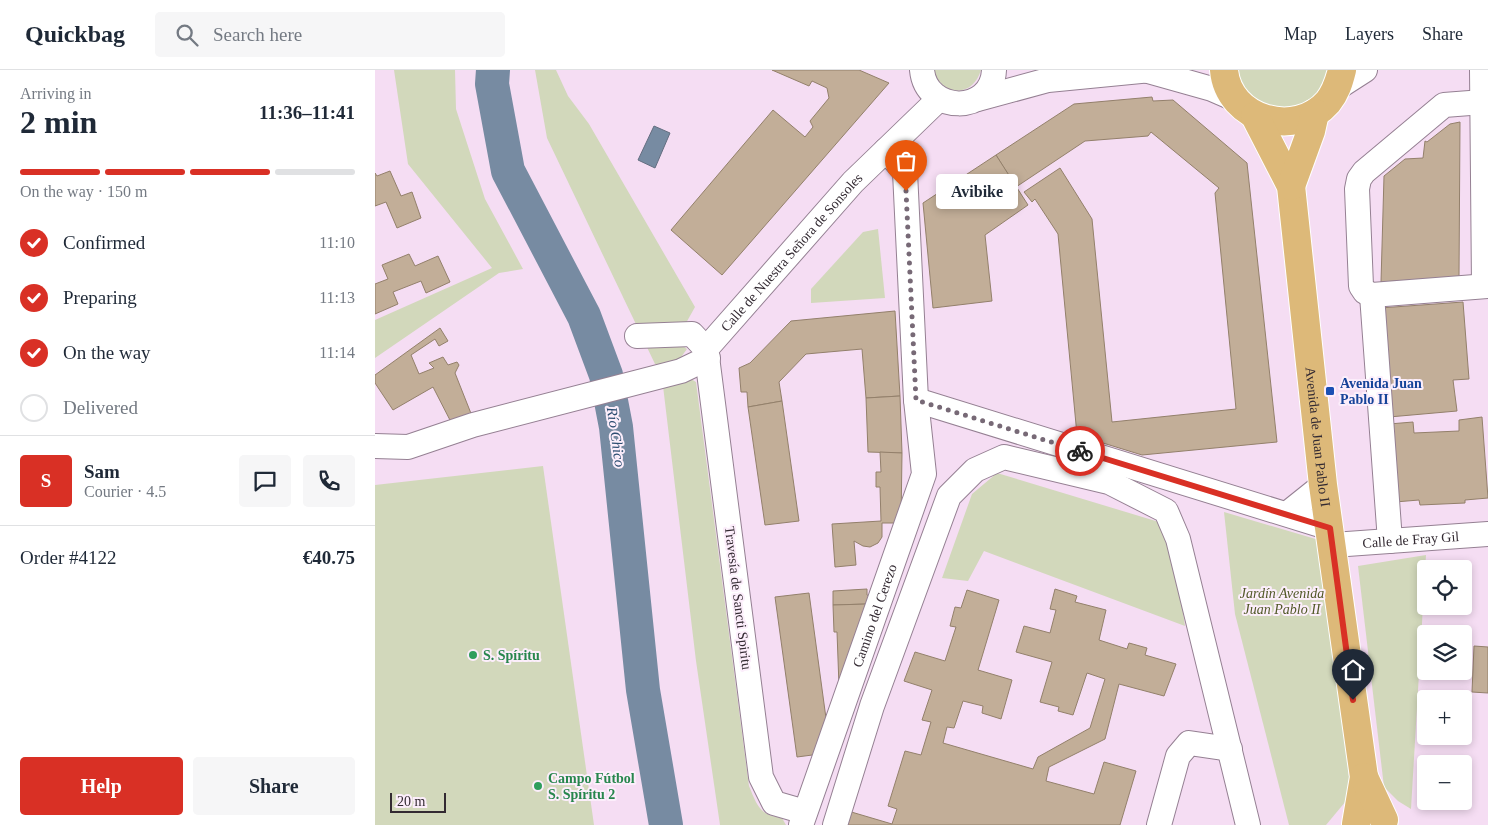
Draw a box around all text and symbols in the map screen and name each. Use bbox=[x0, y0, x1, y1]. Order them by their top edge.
search box bbox=[155, 12, 505, 57]
text: Quickbag bbox=[25, 21, 125, 47]
icon: search bbox=[173, 21, 201, 49]
text: Search here bbox=[213, 24, 302, 45]
text: Map bbox=[1284, 24, 1317, 44]
text: Layers bbox=[1345, 24, 1394, 44]
text: Share bbox=[1422, 24, 1463, 44]
text: Arriving in bbox=[20, 85, 92, 102]
text: 11:36–11:41 bbox=[259, 102, 355, 123]
text: 2 min bbox=[20, 104, 97, 140]
pin bbox=[885, 140, 927, 191]
icon: bag bbox=[892, 147, 920, 175]
street label: Calle de Nuestra Señora de Sonsoles bbox=[718, 170, 865, 334]
callout: Avibike bbox=[936, 174, 1019, 208]
text: On the way · 150 m bbox=[20, 183, 148, 200]
text: Avibike bbox=[951, 183, 1003, 200]
icon: check bbox=[20, 229, 48, 257]
text: Confirmed bbox=[63, 232, 145, 253]
text: 11:10 bbox=[319, 234, 355, 251]
icon: check bbox=[20, 284, 48, 312]
text: Preparing bbox=[63, 287, 137, 308]
text: 11:13 bbox=[319, 289, 355, 306]
icon: check bbox=[20, 339, 48, 367]
text: On the way bbox=[63, 342, 151, 363]
text: 11:14 bbox=[319, 344, 355, 361]
street label: Avenida de Juan Pablo II bbox=[1303, 366, 1334, 508]
place label: Avenida Juan Pablo II bbox=[1340, 376, 1422, 407]
marker: Avenida Juan Pablo II bbox=[1324, 385, 1336, 397]
text: Delivered bbox=[63, 397, 138, 418]
water label: Río Chico bbox=[604, 405, 628, 469]
courier bbox=[1055, 426, 1105, 476]
icon: bike bbox=[1066, 437, 1094, 465]
button: chat bbox=[239, 455, 291, 507]
button: phone bbox=[303, 455, 355, 507]
text: Sam bbox=[84, 461, 120, 482]
text: S bbox=[41, 470, 51, 491]
text: Courier · 4.5 bbox=[84, 483, 166, 500]
street label: Travesía de Sancti Spiritu bbox=[722, 525, 754, 671]
street label: Calle de Fray Gil bbox=[1362, 529, 1460, 550]
text: Order #4122 bbox=[20, 547, 117, 568]
text: €40.75 bbox=[303, 547, 355, 568]
map controls bbox=[1417, 560, 1472, 810]
button: locate bbox=[1417, 560, 1472, 615]
street label: Camino del Cerezo bbox=[849, 562, 899, 669]
park label: Jardín Avenida Juan Pablo II bbox=[1240, 586, 1324, 617]
button: layers bbox=[1417, 625, 1472, 680]
place label: S. Spíritu bbox=[483, 648, 540, 663]
marker: S. Spíritu bbox=[467, 649, 479, 661]
pin bbox=[1332, 649, 1374, 700]
icon: home bbox=[1339, 656, 1367, 684]
button: + bbox=[1417, 690, 1472, 745]
button: − bbox=[1417, 755, 1472, 810]
button: Help bbox=[20, 757, 183, 815]
button: Share bbox=[193, 757, 355, 815]
place label: Campo Fútbol S. Spíritu 2 bbox=[548, 771, 635, 802]
marker: Campo Fútbol S. Spíritu 2 bbox=[532, 780, 544, 792]
scale bar bbox=[390, 790, 446, 813]
text: 20 m bbox=[397, 794, 425, 809]

